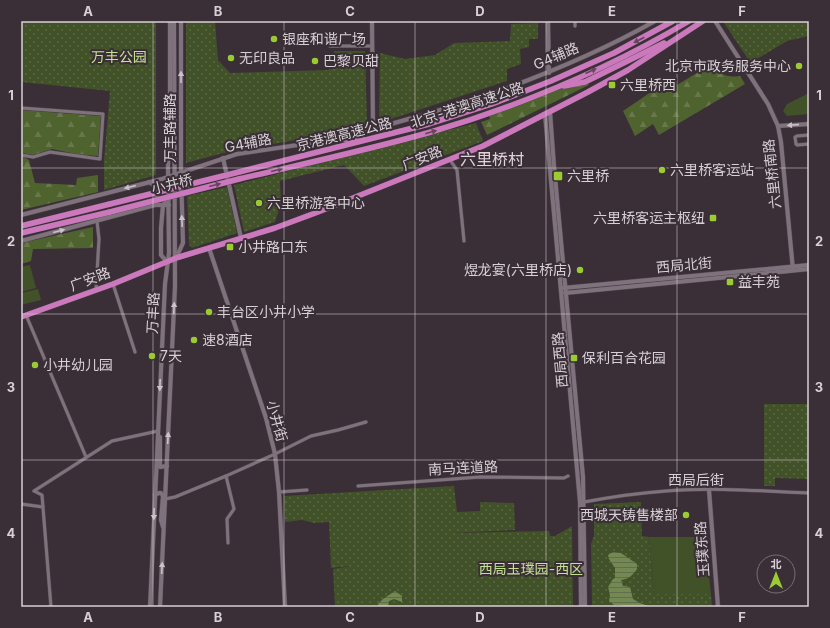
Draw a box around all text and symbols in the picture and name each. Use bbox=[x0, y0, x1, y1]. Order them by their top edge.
text: A bbox=[83, 3, 93, 19]
text: B bbox=[214, 3, 223, 19]
text: C bbox=[345, 3, 355, 19]
text: D bbox=[475, 3, 485, 19]
text: E bbox=[608, 3, 616, 19]
text: F bbox=[738, 3, 746, 19]
place label: 银座和谐广场 bbox=[282, 30, 366, 47]
marker: 银座和谐广场 bbox=[269, 34, 279, 44]
one-way arrow bbox=[633, 36, 645, 43]
street label: G4辅路 bbox=[531, 38, 581, 73]
park label: 万丰公园 bbox=[91, 48, 147, 65]
place label: 无印良品 bbox=[239, 49, 295, 66]
place label: 巴黎贝甜 bbox=[323, 52, 379, 69]
marker: 无印良品 bbox=[226, 53, 236, 63]
marker: 巴黎贝甜 bbox=[310, 56, 320, 66]
place label: 北京市政务服务中心 bbox=[665, 57, 791, 74]
marker: 北京市政务服务中心 bbox=[794, 61, 804, 71]
one-way arrow bbox=[586, 68, 597, 74]
one-way arrow bbox=[178, 70, 184, 83]
place label: 六里桥西 bbox=[620, 76, 676, 93]
street label: 北京-港澳高速公路 bbox=[408, 78, 526, 131]
marker: 六里桥西 bbox=[607, 80, 617, 90]
text: 1 bbox=[8, 87, 14, 103]
text: 1 bbox=[816, 87, 822, 103]
street label: 万丰路辅路 bbox=[161, 93, 178, 163]
street label: 京港澳高速公路 bbox=[294, 113, 393, 154]
one-way arrow bbox=[787, 121, 799, 128]
one-way arrow bbox=[424, 128, 437, 134]
street label: G4辅路 bbox=[223, 130, 273, 155]
street label: 六里桥南路 bbox=[759, 138, 784, 210]
street label: 广安路 bbox=[399, 142, 444, 173]
district label: 六里桥村 bbox=[460, 149, 524, 169]
place label: 六里桥客运站 bbox=[670, 161, 754, 178]
marker: 六里桥客运站 bbox=[657, 165, 667, 175]
one-way arrow bbox=[271, 167, 283, 173]
place label: 六里桥 bbox=[567, 167, 609, 184]
street label: 小井桥 bbox=[149, 170, 194, 197]
marker: 六里桥 bbox=[552, 170, 564, 182]
one-way arrow bbox=[209, 182, 222, 188]
one-way arrow bbox=[124, 184, 136, 190]
place label: 六里桥游客中心 bbox=[267, 194, 365, 211]
marker: 六里桥游客中心 bbox=[254, 198, 264, 208]
place label: 六里桥客运主枢纽 bbox=[593, 209, 705, 226]
marker: 六里桥客运主枢纽 bbox=[708, 213, 718, 223]
one-way arrow bbox=[179, 215, 186, 227]
one-way arrow bbox=[53, 228, 65, 234]
text: 2 bbox=[7, 233, 15, 249]
text: 2 bbox=[815, 233, 823, 249]
place label: 小井路口东 bbox=[238, 238, 308, 255]
marker: 小井路口东 bbox=[225, 242, 235, 252]
street label: 西局北街 bbox=[655, 254, 713, 275]
place label: 煜龙宴(六里桥店) bbox=[464, 261, 572, 278]
street label: 广安路 bbox=[67, 263, 112, 294]
marker: 煜龙宴(六里桥店) bbox=[575, 265, 585, 275]
place label: 益丰苑 bbox=[738, 273, 780, 290]
marker: 益丰苑 bbox=[725, 277, 735, 287]
street label: 万丰路 bbox=[143, 292, 162, 334]
one-way arrow bbox=[171, 301, 177, 314]
place label: 丰台区小井小学 bbox=[217, 303, 315, 320]
marker: 丰台区小井小学 bbox=[204, 307, 214, 317]
place label: 速8酒店 bbox=[202, 331, 253, 348]
street label: 西局西路 bbox=[549, 331, 570, 389]
marker: 速8酒店 bbox=[189, 335, 199, 345]
place label: 7天 bbox=[160, 347, 182, 364]
place label: 保利百合花园 bbox=[582, 349, 666, 366]
marker: 7天 bbox=[147, 351, 157, 361]
marker: 保利百合花园 bbox=[569, 353, 579, 363]
place label: 小井幼儿园 bbox=[43, 356, 113, 373]
marker: 小井幼儿园 bbox=[30, 360, 40, 370]
text: 3 bbox=[7, 379, 15, 395]
one-way arrow bbox=[157, 379, 164, 391]
text: 3 bbox=[815, 379, 823, 395]
street label: 小井街 bbox=[264, 398, 291, 443]
one-way arrow bbox=[165, 431, 171, 444]
street label: 南马连道路 bbox=[428, 457, 498, 478]
street label: 西局后街 bbox=[668, 471, 724, 488]
place label: 西城天铸售楼部 bbox=[580, 506, 678, 523]
one-way arrow bbox=[150, 508, 157, 520]
marker: 西城天铸售楼部 bbox=[681, 510, 691, 520]
street label: 玉璞东路 bbox=[691, 521, 712, 578]
text: 4 bbox=[7, 525, 16, 541]
text: 4 bbox=[815, 525, 824, 541]
north arrow bbox=[756, 554, 796, 594]
text: 北 bbox=[771, 557, 782, 571]
park label: 西局玉璞园-西区 bbox=[479, 560, 583, 577]
one-way arrow bbox=[159, 561, 165, 574]
text: A bbox=[83, 609, 93, 625]
text: B bbox=[214, 609, 223, 625]
text: C bbox=[345, 609, 355, 625]
text: D bbox=[475, 609, 485, 625]
text: E bbox=[608, 609, 616, 625]
text: F bbox=[738, 609, 746, 625]

